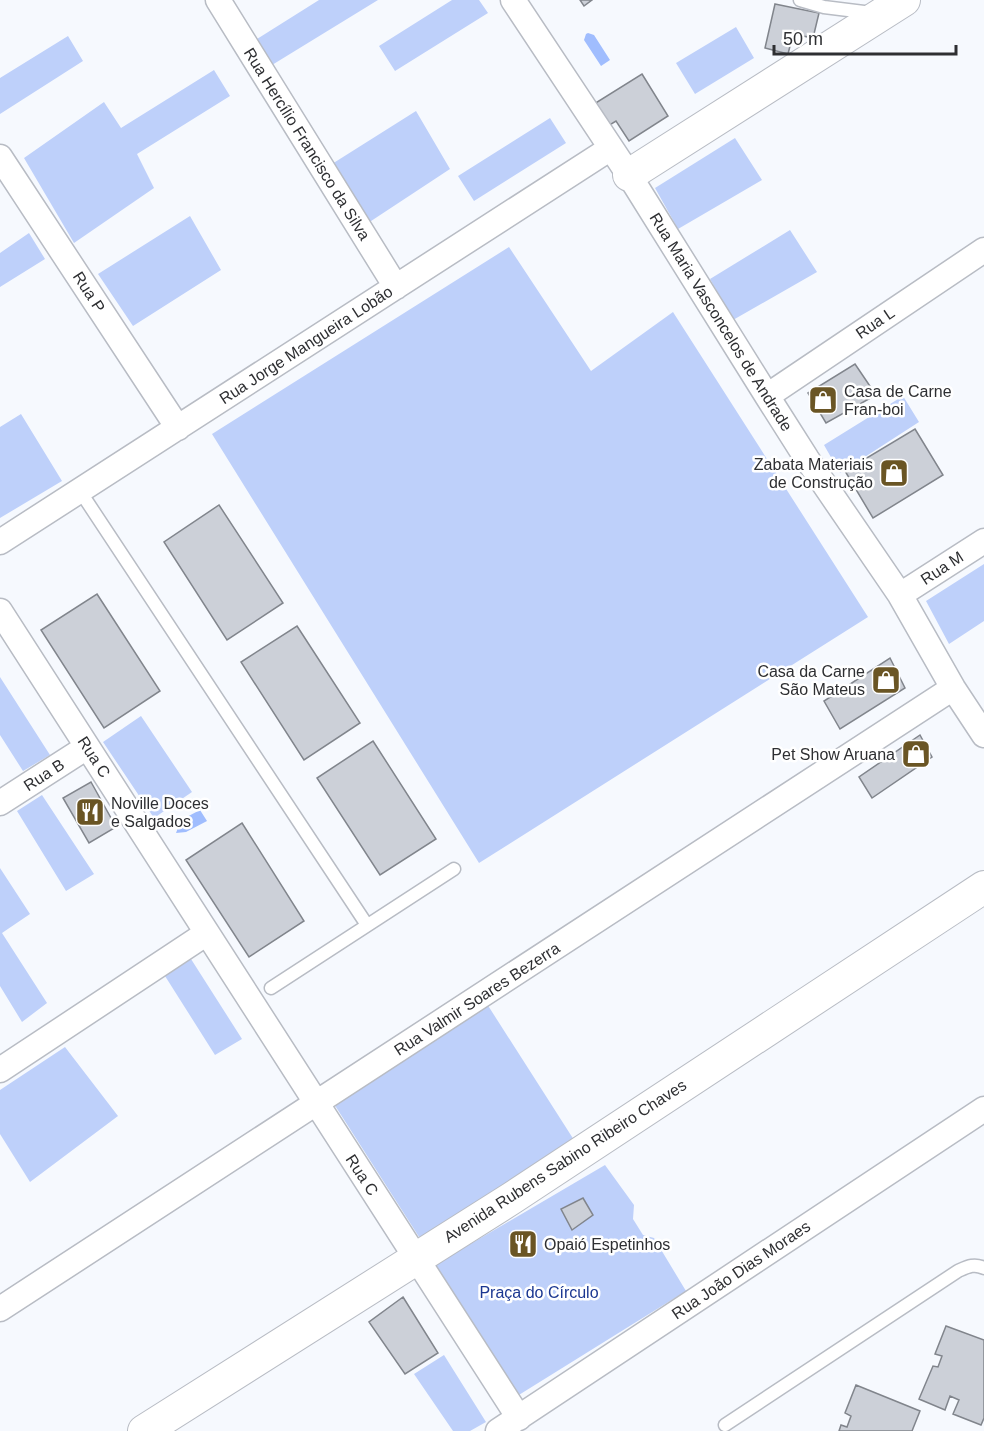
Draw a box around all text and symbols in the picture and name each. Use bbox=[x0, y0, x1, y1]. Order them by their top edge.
scale bar bbox=[774, 18, 956, 56]
text: 50 m bbox=[783, 29, 823, 49]
street label: Rua Hercílio Francisco da Silva bbox=[241, 45, 373, 243]
street label: Rua Maria Vasconcelos de Andrade bbox=[646, 210, 796, 434]
street label: Rua P bbox=[70, 269, 108, 315]
street label: Rua Jorge Mangueira Lobão bbox=[216, 283, 396, 407]
street label: Rua L bbox=[853, 304, 898, 342]
place label: Casa de Carne Fran-boi bbox=[844, 383, 952, 418]
shop icon: Casa de Carne Fran-boi bbox=[807, 384, 839, 416]
place label: Zabata Materiais de Construção bbox=[754, 456, 873, 491]
shop icon: Zabata Materiais de Construção bbox=[878, 457, 910, 489]
street label: Rua M bbox=[918, 548, 966, 588]
place label: Casa da Carne São Mateus bbox=[757, 663, 865, 698]
shop icon: Casa da Carne São Mateus bbox=[870, 664, 902, 696]
street label: Rua C bbox=[75, 733, 113, 781]
shop icon: Pet Show Aruana bbox=[900, 738, 932, 770]
place label: Pet Show Aruana bbox=[771, 746, 895, 763]
street label: Rua B bbox=[21, 756, 67, 794]
place label: Noville Doces e Salgados bbox=[111, 795, 209, 830]
restaurant icon: Noville Doces e Salgados bbox=[74, 796, 106, 828]
street label: Rua Valmir Soares Bezerra bbox=[391, 939, 563, 1059]
street label: Avenida Rubens Sabino Ribeiro Chaves bbox=[441, 1076, 689, 1246]
street label: Rua C bbox=[343, 1151, 381, 1199]
street label: Rua João Dias Moraes bbox=[669, 1217, 813, 1323]
restaurant icon: Opaió Espetinhos bbox=[507, 1228, 539, 1260]
place label: Opaió Espetinhos bbox=[544, 1236, 670, 1253]
park label: Praça do Círculo bbox=[479, 1284, 599, 1301]

